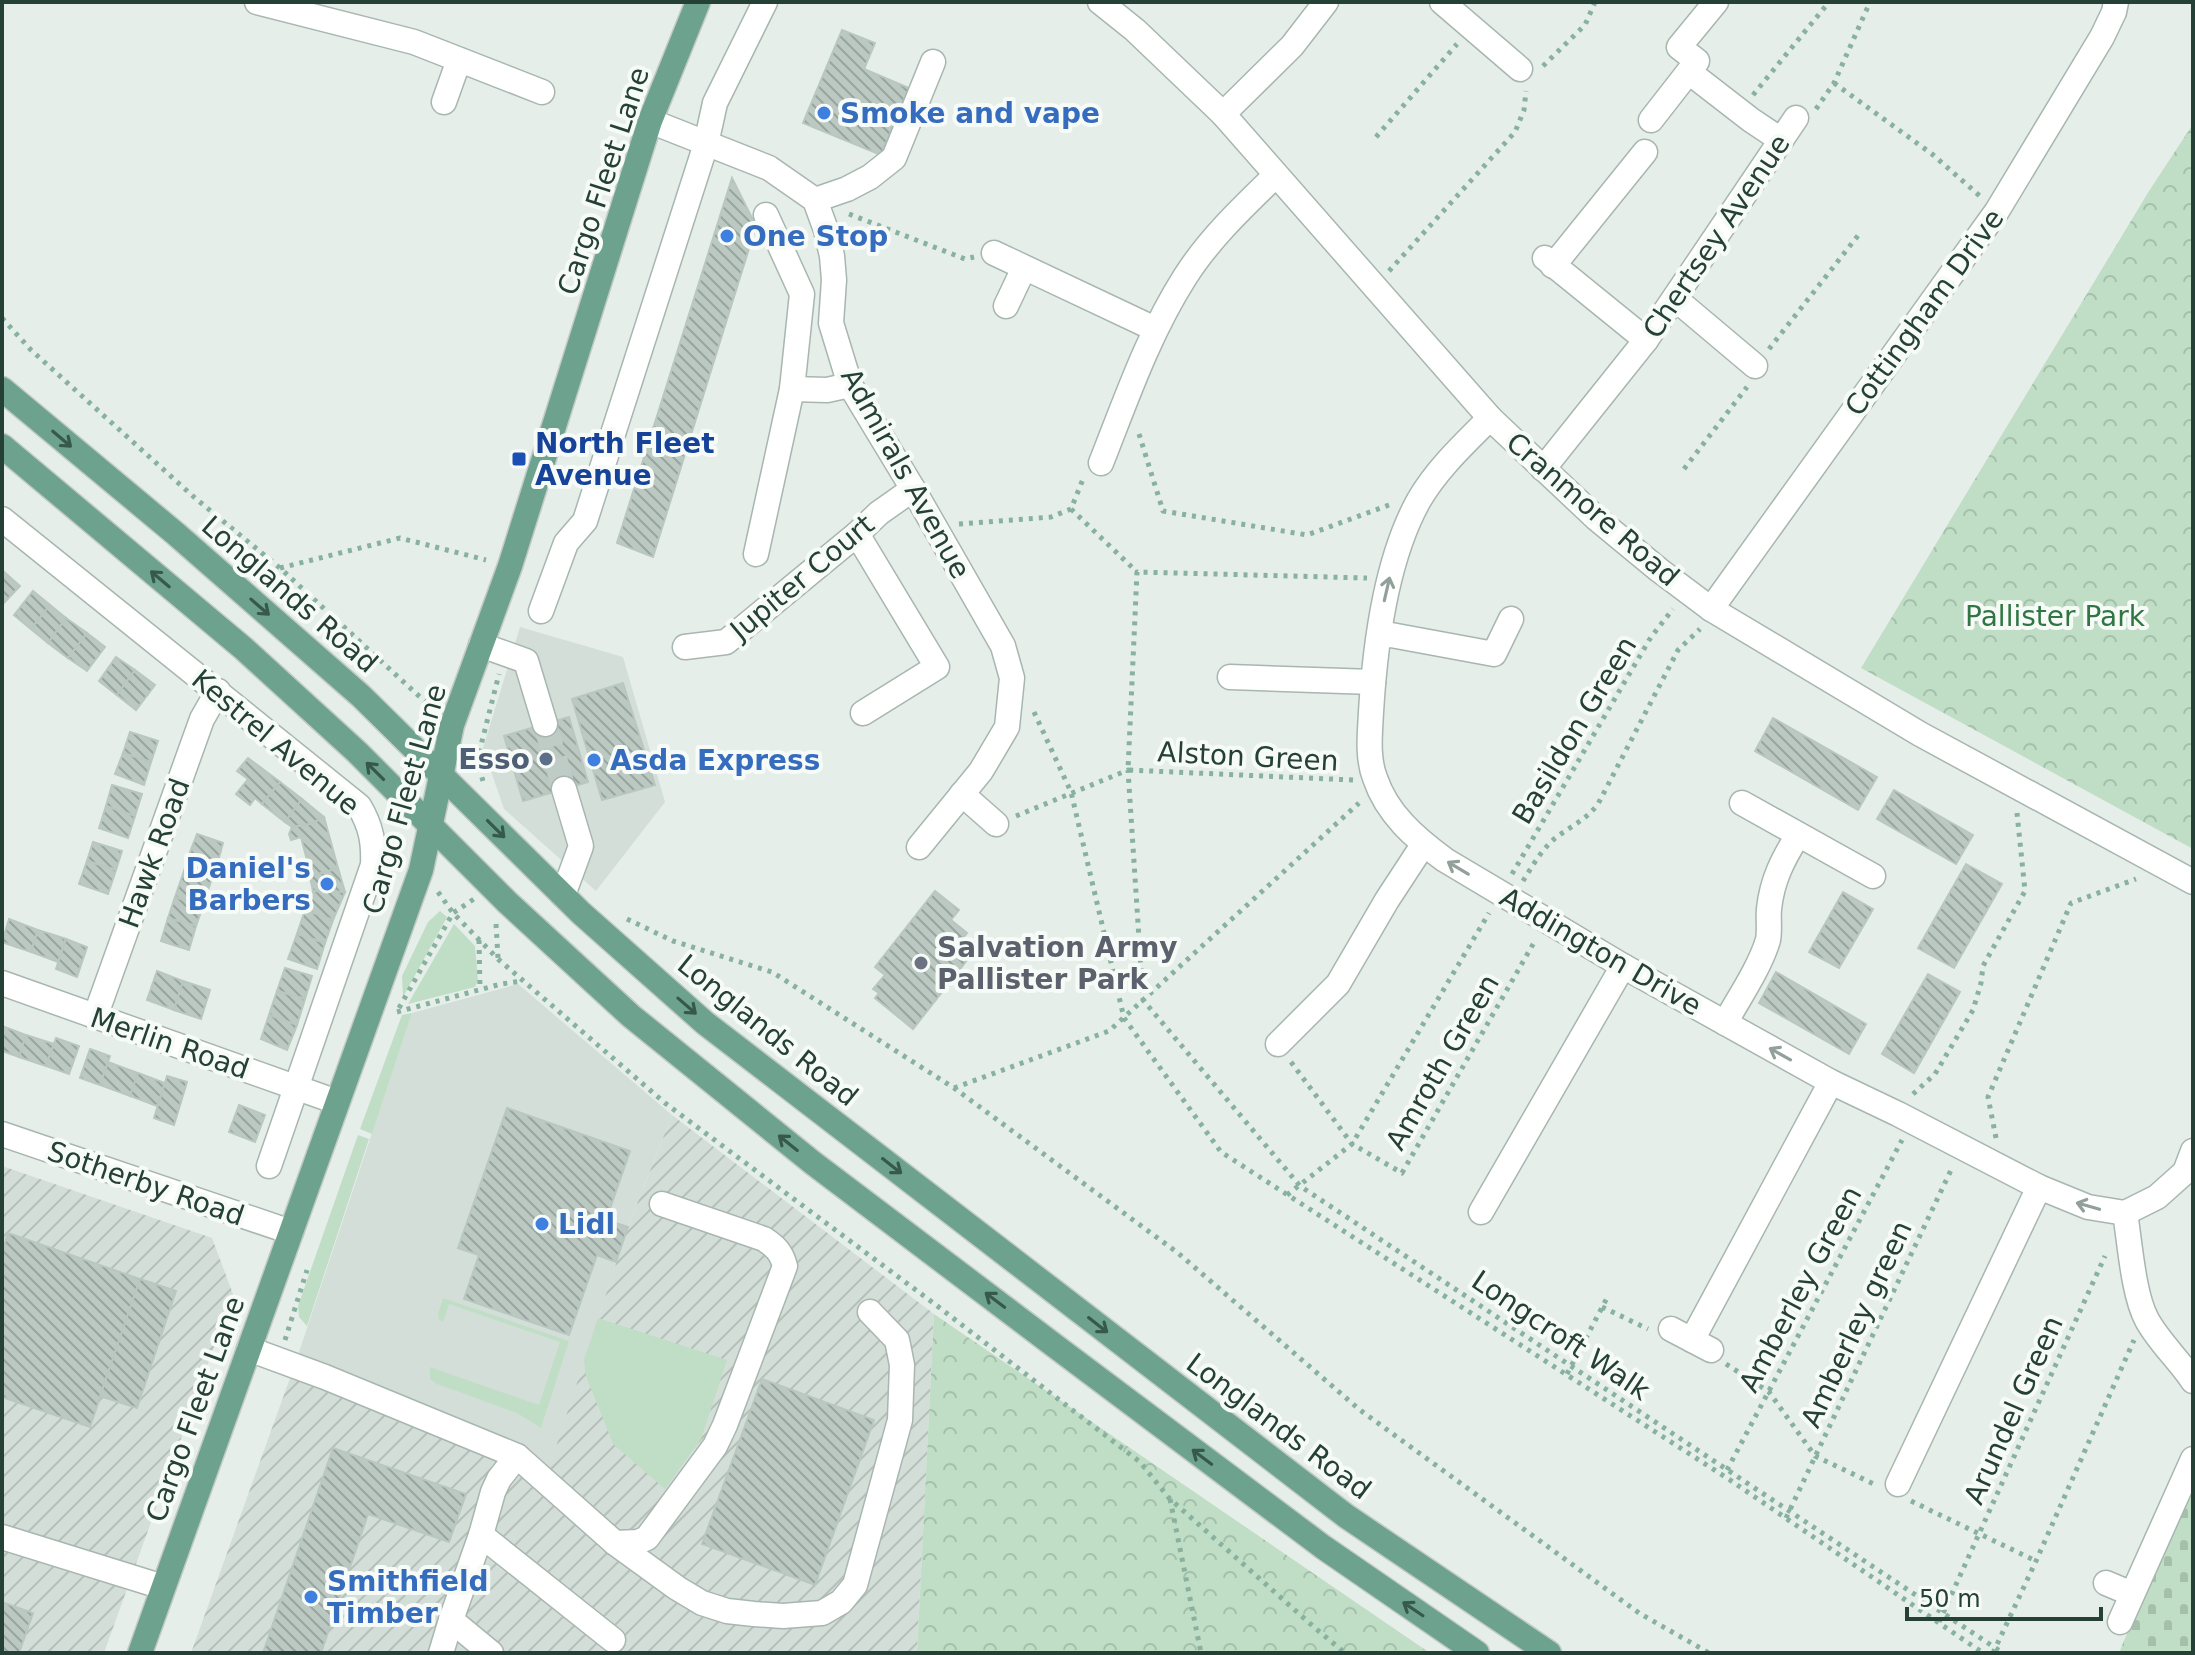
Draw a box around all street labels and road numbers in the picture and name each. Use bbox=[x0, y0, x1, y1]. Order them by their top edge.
street label: Cargo Fleet Lane bbox=[551, 63, 656, 299]
street label: Chertsey Avenue bbox=[1636, 128, 1797, 344]
street label: Cottingham Drive bbox=[1838, 202, 2011, 422]
street label: Admirals Avenue bbox=[834, 362, 977, 584]
street label: Cranmore Road bbox=[1500, 426, 1686, 593]
street label: Jupiter Court bbox=[722, 508, 881, 648]
street label: Longlands Road bbox=[195, 509, 384, 680]
street label: Basildon Green bbox=[1505, 631, 1643, 830]
street label: Kestrel Avenue bbox=[185, 663, 366, 822]
street label: Cargo Fleet Lane bbox=[356, 680, 453, 918]
street label: Alston Green bbox=[1157, 735, 1339, 778]
street label: Hawk Road bbox=[112, 774, 197, 932]
street label: Addington Drive bbox=[1494, 880, 1707, 1022]
street label: Longlands Road bbox=[671, 948, 864, 1113]
street label: Amroth Green bbox=[1379, 969, 1506, 1156]
street label: Merlin Road bbox=[86, 1001, 253, 1086]
street label: Sotherby Road bbox=[43, 1134, 249, 1233]
street label: Amberley Green bbox=[1732, 1181, 1869, 1398]
street label: Amberley green bbox=[1794, 1216, 1919, 1433]
street label: Longcroft Walk bbox=[1465, 1264, 1657, 1408]
street label: Cargo Fleet Lane bbox=[139, 1292, 252, 1526]
street label: Arundel Green bbox=[1957, 1311, 2070, 1509]
street label: Longlands Road bbox=[1180, 1346, 1377, 1506]

